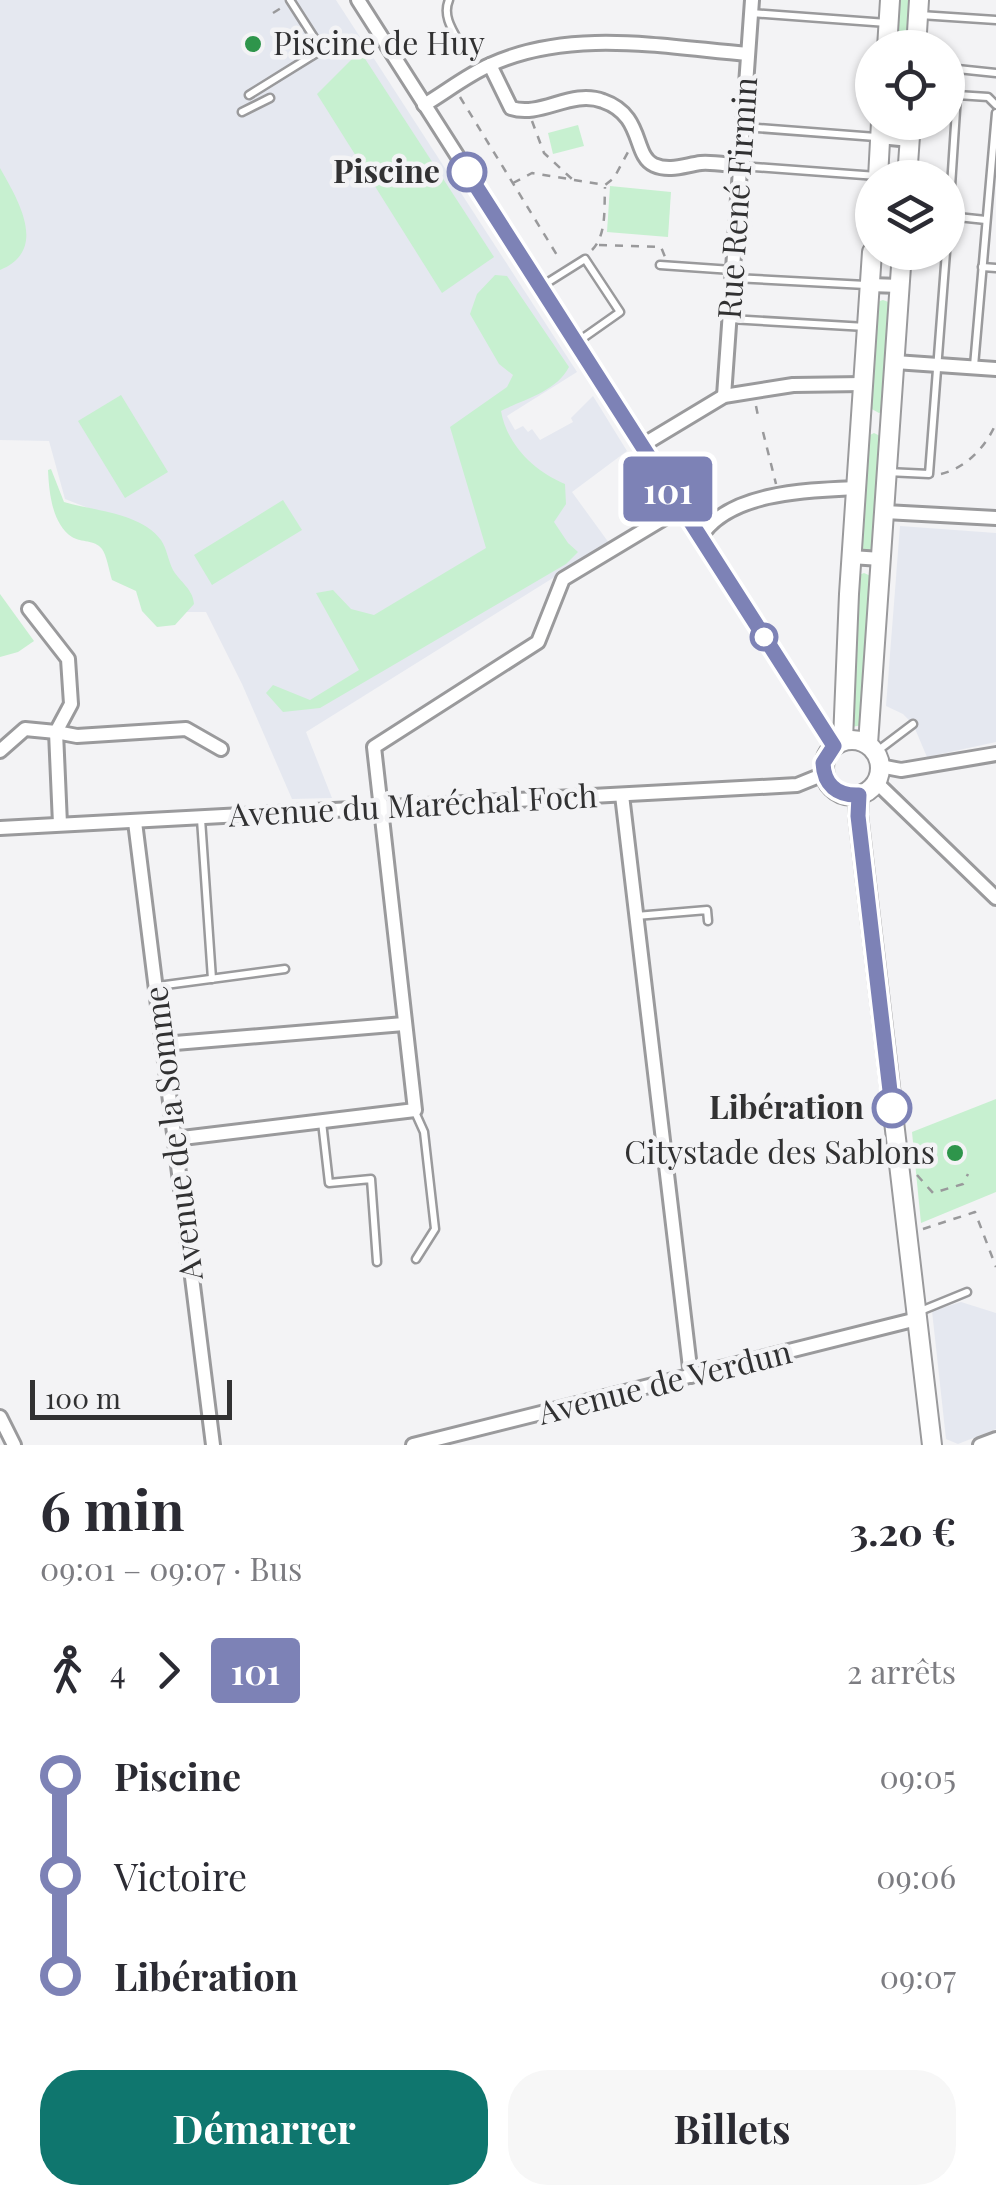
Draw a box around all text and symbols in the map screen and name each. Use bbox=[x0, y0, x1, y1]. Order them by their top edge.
place label: Piscine de Huy bbox=[273, 20, 485, 63]
map controls bbox=[855, 30, 965, 270]
button: locate bbox=[855, 30, 965, 140]
marker: Piscine de Huy bbox=[242, 33, 264, 55]
street label: Rue René Firmin bbox=[706, 75, 765, 320]
place label: Piscine bbox=[333, 148, 440, 191]
marker: Piscine bbox=[448, 153, 486, 191]
button: layers bbox=[855, 160, 965, 270]
line badge: 101 bbox=[610, 456, 726, 522]
text: 101 bbox=[643, 466, 693, 513]
unlabelled marker bbox=[751, 624, 777, 650]
street label: Avenue du Maréchal Foch bbox=[227, 772, 598, 835]
street label: Avenue de la Somme bbox=[132, 984, 211, 1284]
place label: Libération bbox=[709, 1084, 864, 1127]
marker: Libération bbox=[873, 1089, 911, 1127]
place label: Citystade des Sablons bbox=[624, 1129, 935, 1172]
marker: Citystade des Sablons bbox=[944, 1142, 966, 1164]
street label: Avenue de Verdun bbox=[532, 1328, 796, 1433]
scale bar bbox=[30, 1375, 232, 1420]
text: 100 m bbox=[45, 1379, 121, 1416]
text: 6 min bbox=[40, 1471, 185, 1545]
text: 3.20 € bbox=[850, 1505, 956, 1556]
text: 09:01 – 09:07 · Bus bbox=[40, 1546, 302, 1589]
icon: walk bbox=[40, 1643, 95, 1698]
icon: forward bbox=[141, 1643, 196, 1698]
text: 101 bbox=[231, 1647, 280, 1694]
text: 4 bbox=[110, 1649, 126, 1692]
text: 2 arrêts bbox=[847, 1649, 956, 1692]
text: Piscine bbox=[114, 1750, 241, 1801]
text: 09:05 bbox=[880, 1754, 956, 1797]
text: Victoire bbox=[114, 1850, 247, 1901]
text: 09:06 bbox=[876, 1854, 956, 1897]
text: Libération bbox=[114, 1950, 298, 2001]
text: 09:07 bbox=[880, 1954, 956, 1997]
button: Démarrer bbox=[40, 2070, 488, 2185]
button: Billets bbox=[508, 2070, 956, 2185]

